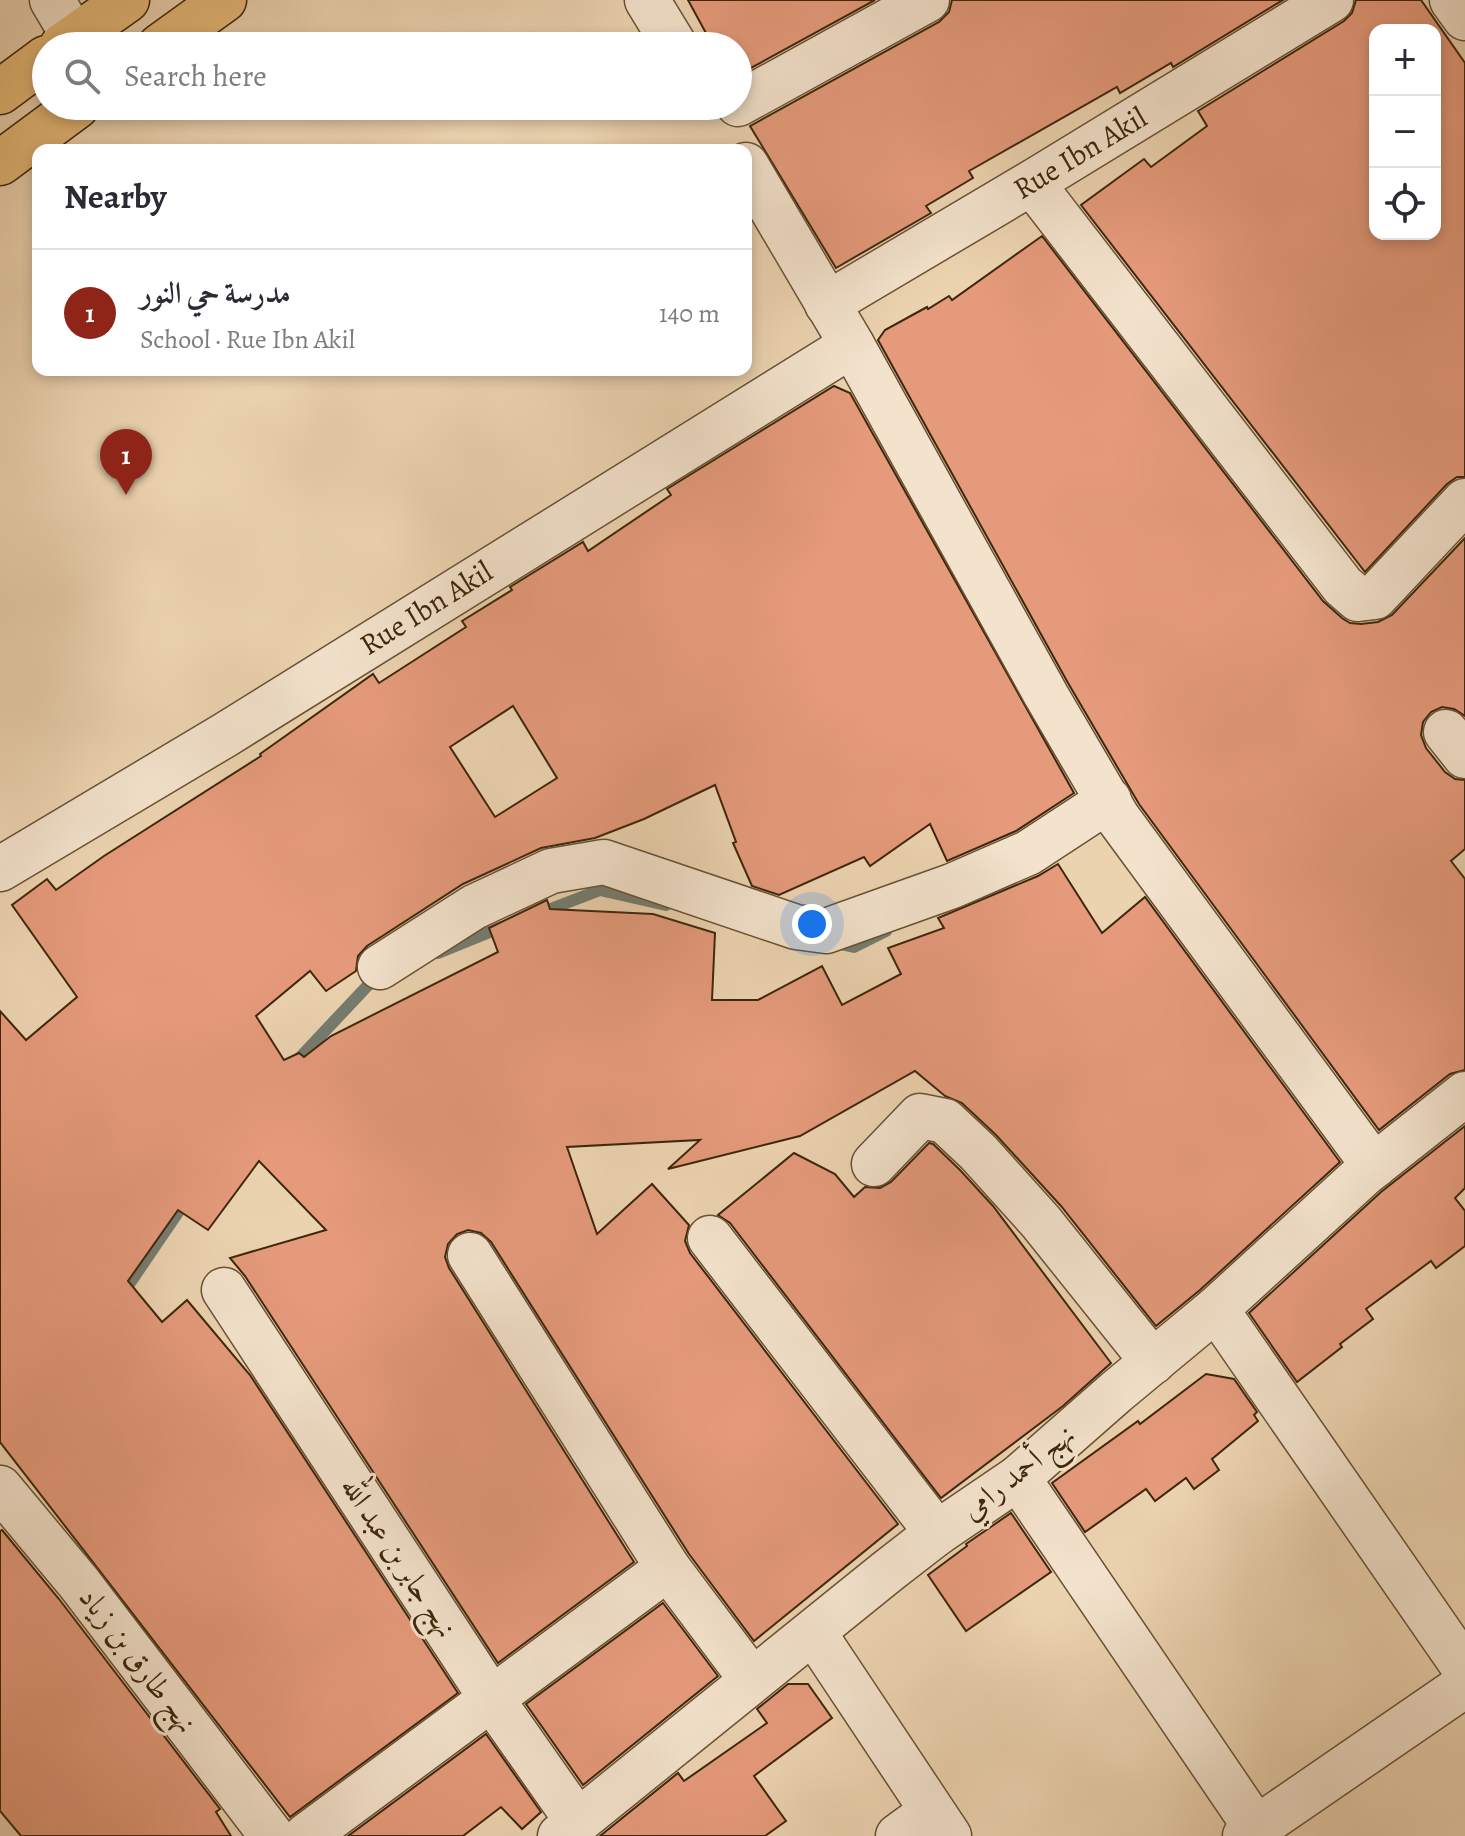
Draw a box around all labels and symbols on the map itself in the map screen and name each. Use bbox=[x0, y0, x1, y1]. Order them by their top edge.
street label: Rue Ibn Akil bbox=[1006, 97, 1154, 209]
pin: 1 bbox=[100, 429, 152, 495]
street label: Rue Ibn Akil bbox=[352, 552, 500, 664]
your location bbox=[792, 904, 832, 944]
street label: نهج أحمد رامي bbox=[952, 1414, 1088, 1535]
street label: نهج جابر بن عبد الله bbox=[326, 1467, 469, 1649]
street label: نهج طارق بن زياد bbox=[64, 1579, 206, 1746]

